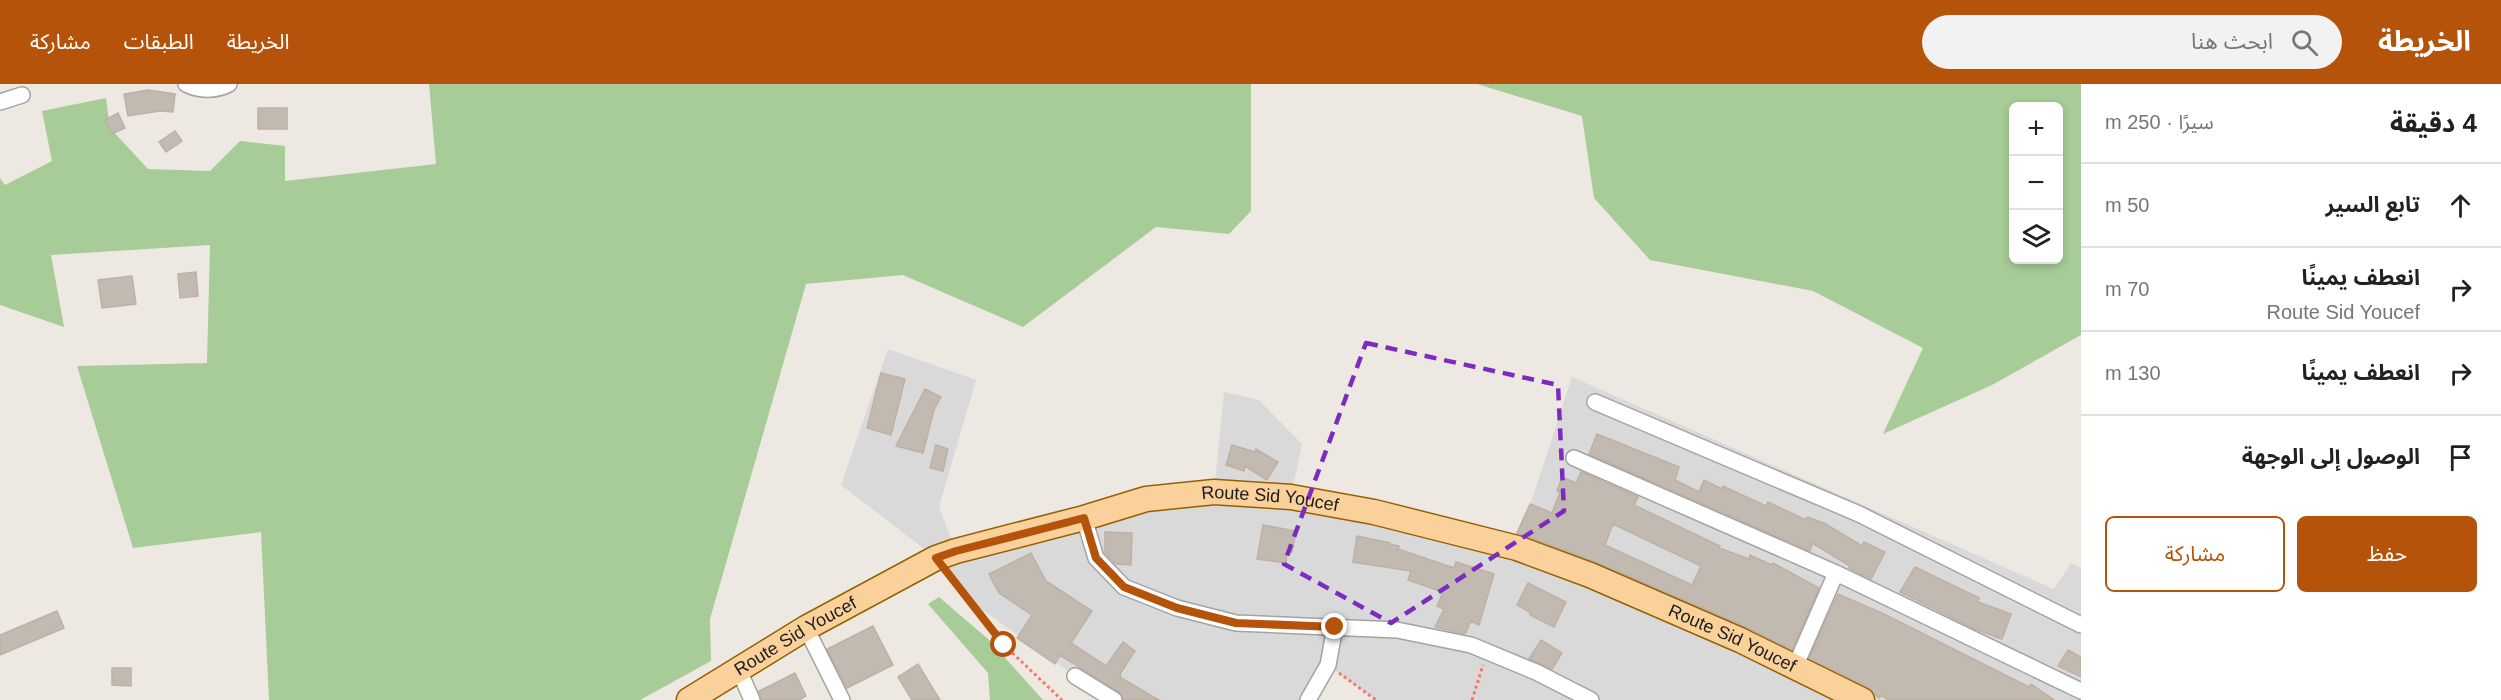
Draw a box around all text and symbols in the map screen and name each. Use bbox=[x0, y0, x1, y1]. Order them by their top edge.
search box bbox=[1922, 15, 2342, 69]
icon: search bbox=[2288, 26, 2321, 59]
text: الخريطة bbox=[2378, 26, 2471, 57]
text: ابحث هنا bbox=[2191, 29, 2273, 54]
text: مشاركة bbox=[30, 30, 91, 53]
text: الطبقات bbox=[124, 30, 194, 53]
text: الخريطة bbox=[227, 30, 290, 53]
map controls bbox=[2009, 102, 2063, 264]
button: + bbox=[2009, 102, 2063, 156]
text: 4 دقيقة bbox=[2390, 108, 2477, 138]
text: سيرًا · 250 m bbox=[2105, 111, 2214, 133]
button: − bbox=[2009, 156, 2063, 210]
icon: ahead bbox=[2444, 189, 2477, 222]
text: تابع السير bbox=[2326, 192, 2420, 217]
text: 50 m bbox=[2105, 194, 2149, 216]
button: layers bbox=[2009, 210, 2063, 264]
text: انعطف يمينًا bbox=[2301, 265, 2420, 290]
icon: right bbox=[2444, 273, 2477, 306]
text: 70 m bbox=[2105, 278, 2149, 300]
text: Route Sid Youcef bbox=[2267, 301, 2420, 323]
icon: right bbox=[2444, 357, 2477, 390]
text: انعطف يمينًا bbox=[2301, 360, 2420, 385]
text: 130 m bbox=[2105, 362, 2161, 384]
icon: arrive bbox=[2444, 441, 2477, 474]
text: الوصول إلى الوجهة bbox=[2242, 444, 2420, 469]
street label: Route Sid Youcef bbox=[1200, 482, 1341, 516]
button: مشاركة bbox=[2105, 516, 2285, 592]
button: حفظ bbox=[2297, 516, 2477, 592]
street label: Route Sid Youcef bbox=[731, 592, 861, 680]
street label: Route Sid Youcef bbox=[1665, 600, 1800, 676]
route end bbox=[1321, 613, 1347, 639]
route start bbox=[990, 631, 1016, 657]

